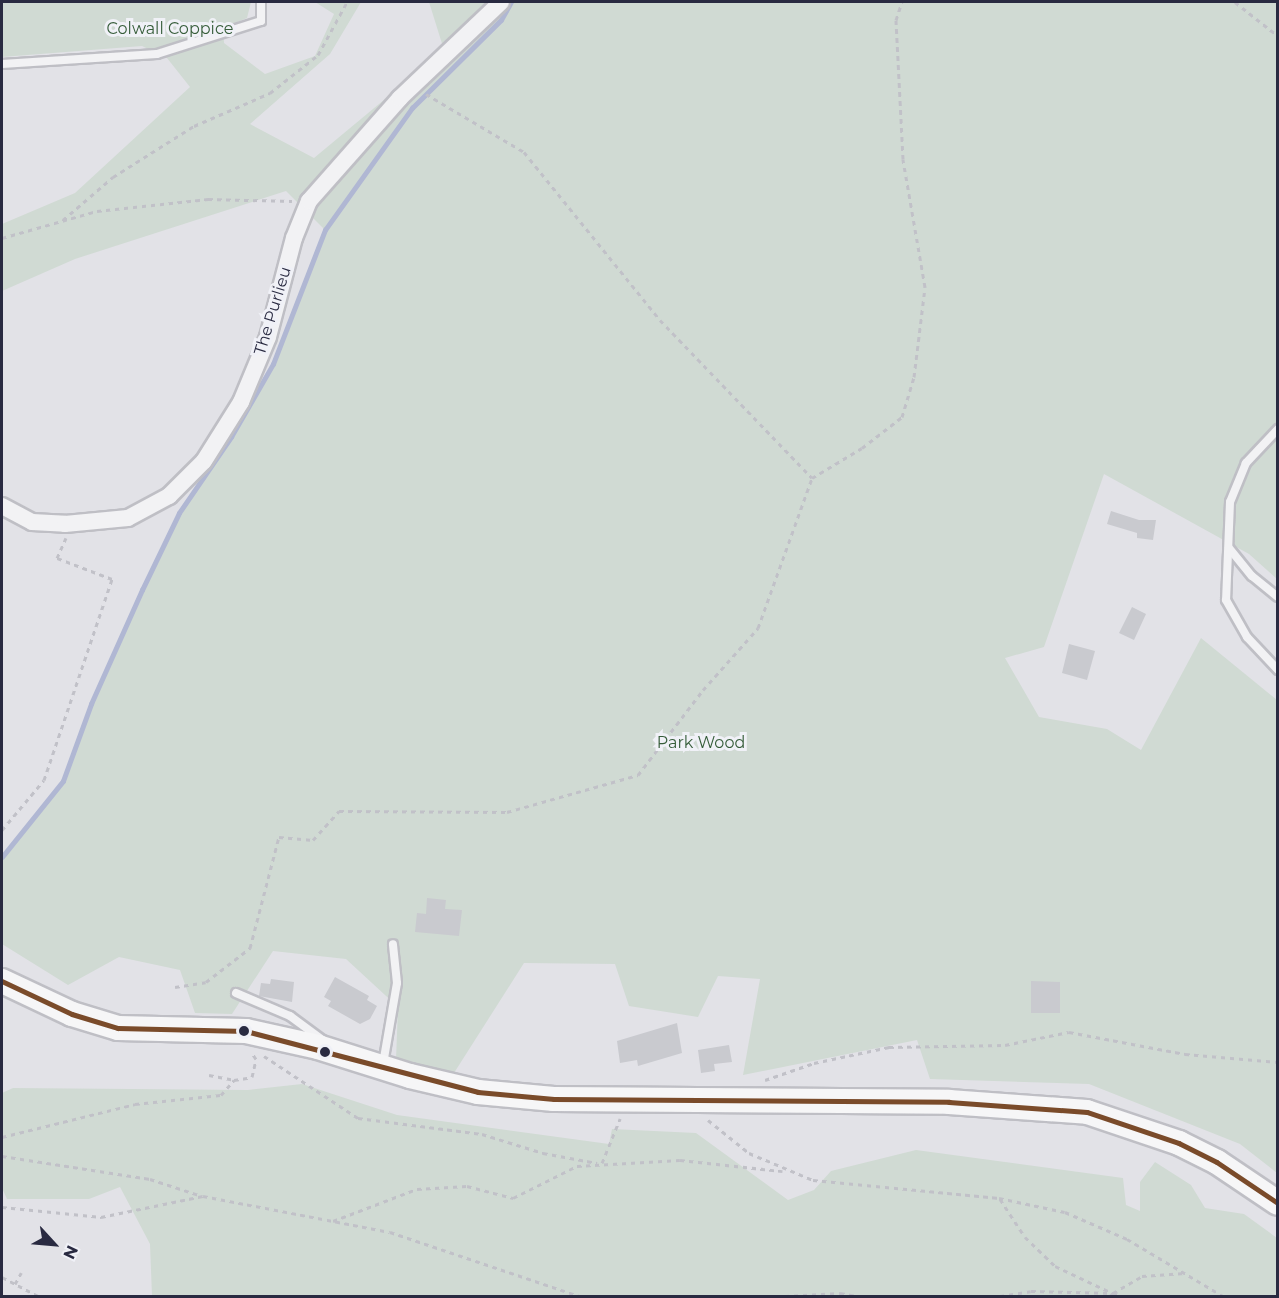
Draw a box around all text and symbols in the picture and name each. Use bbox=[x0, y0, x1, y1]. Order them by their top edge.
park label: Colwall Coppice bbox=[107, 19, 233, 39]
street label: The Purlieu bbox=[250, 264, 296, 358]
park label: Park Wood bbox=[657, 733, 745, 753]
unlabelled marker bbox=[238, 1025, 250, 1037]
unlabelled marker bbox=[319, 1046, 331, 1058]
north arrow bbox=[24, 1214, 84, 1274]
text: N bbox=[59, 1242, 82, 1262]

